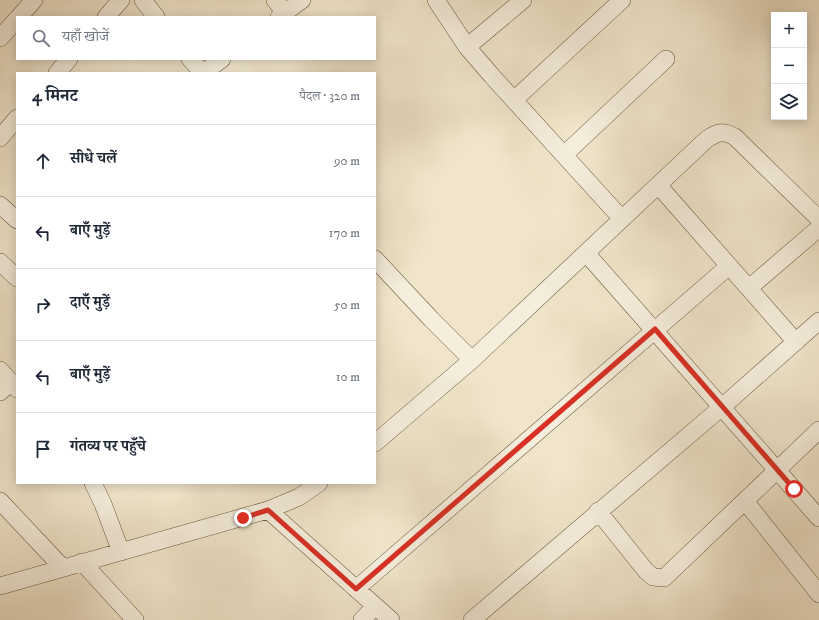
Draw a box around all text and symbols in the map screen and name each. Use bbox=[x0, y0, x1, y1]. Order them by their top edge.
map controls bbox=[771, 12, 807, 120]
button: + bbox=[771, 12, 807, 48]
search box bbox=[16, 16, 376, 60]
icon: search bbox=[30, 27, 52, 49]
text: यहाँ खोजें bbox=[62, 27, 109, 46]
button: − bbox=[771, 48, 807, 84]
button: layers bbox=[771, 84, 807, 120]
text: 4 मिनट bbox=[32, 85, 78, 107]
text: पैदल · 320 m bbox=[299, 88, 360, 104]
text: सीधे चलें bbox=[70, 149, 117, 168]
icon: ahead bbox=[32, 150, 54, 172]
text: 90 m bbox=[334, 153, 360, 169]
text: बाएँ मुड़ें bbox=[70, 221, 110, 240]
icon: left bbox=[32, 222, 54, 244]
text: 170 m bbox=[329, 225, 360, 241]
text: दाएँ मुड़ें bbox=[70, 293, 110, 312]
icon: right bbox=[32, 294, 54, 316]
text: 50 m bbox=[334, 297, 360, 313]
text: बाएँ मुड़ें bbox=[70, 365, 110, 384]
icon: left bbox=[32, 366, 54, 388]
text: 10 m bbox=[336, 369, 360, 385]
text: गंतव्य पर पहुँचे bbox=[70, 437, 146, 456]
icon: arrive bbox=[32, 438, 54, 460]
route start bbox=[785, 480, 803, 498]
route end bbox=[234, 509, 252, 527]

